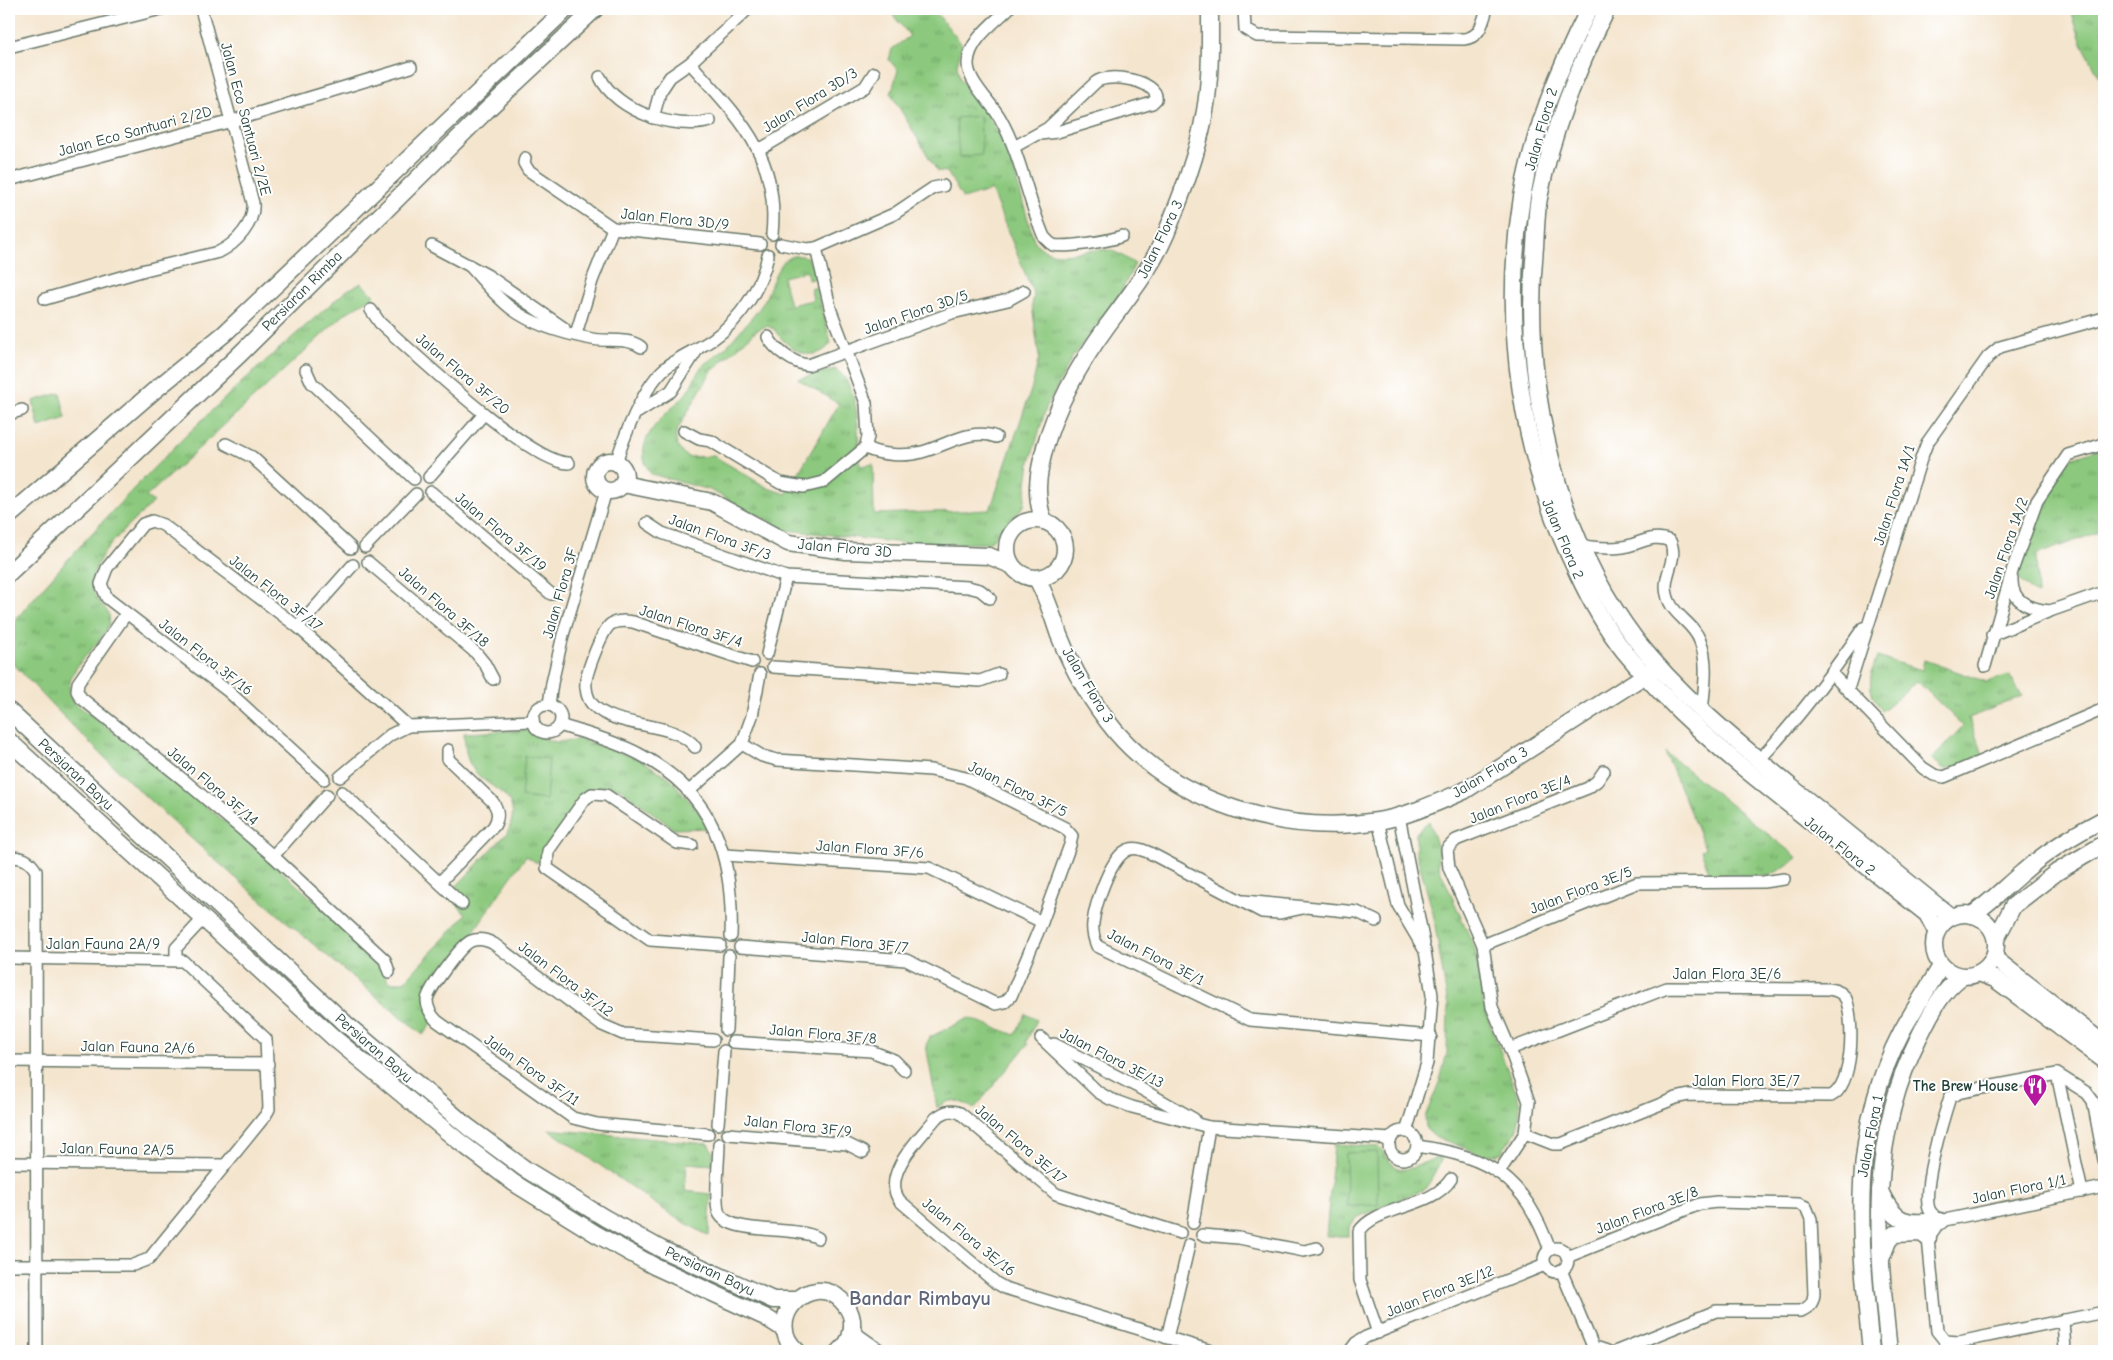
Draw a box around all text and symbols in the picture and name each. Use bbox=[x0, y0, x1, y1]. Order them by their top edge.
street label: Jalan Eco Santuari 2/2E bbox=[217, 40, 275, 198]
street label: Jalan Flora 3D/3 bbox=[759, 64, 861, 136]
street label: Jalan Flora 2 bbox=[1521, 86, 1561, 172]
street label: Jalan Eco Santuari 2/2D bbox=[56, 102, 214, 160]
street label: Jalan Flora 3 bbox=[1133, 197, 1187, 281]
street label: Jalan Flora 3D/9 bbox=[620, 204, 730, 234]
street label: Persiaran Rimba bbox=[258, 247, 346, 335]
street label: Jalan Flora 3D/5 bbox=[862, 286, 970, 338]
street label: Jalan Flora 3F/20 bbox=[412, 330, 514, 418]
street label: Jalan Flora 1A/1 bbox=[1869, 443, 1919, 547]
street label: Jalan Flora 3F/19 bbox=[452, 488, 550, 576]
street label: Jalan Flora 1A/2 bbox=[1980, 495, 2032, 601]
street label: Jalan Flora 2 bbox=[1538, 496, 1588, 582]
street label: Jalan Flora 3F/3 bbox=[666, 510, 774, 564]
street label: Jalan Flora 3D bbox=[797, 535, 893, 561]
street label: Jalan Flora 3F bbox=[538, 545, 582, 640]
street label: Jalan Flora 3F/17 bbox=[226, 551, 326, 635]
street label: Jalan Flora 3F/18 bbox=[395, 563, 493, 651]
street label: Jalan Flora 3F/4 bbox=[637, 601, 745, 651]
street label: Jalan Flora 3F/16 bbox=[156, 615, 256, 699]
street label: Jalan Flora 3 bbox=[1058, 644, 1118, 726]
street label: Persiaran Bayu bbox=[34, 734, 118, 814]
street label: Jalan Flora 3 bbox=[1449, 742, 1531, 802]
street label: Jalan Flora 3F/14 bbox=[164, 743, 262, 829]
street label: Jalan Flora 3F/5 bbox=[965, 757, 1071, 821]
street label: Jalan Flora 3E/4 bbox=[1467, 770, 1573, 828]
street label: Jalan Flora 2 bbox=[1801, 813, 1879, 879]
street label: Jalan Flora 3F/6 bbox=[815, 836, 925, 862]
street label: Jalan Flora 3E/5 bbox=[1527, 862, 1635, 918]
street label: Jalan Flora 3E/1 bbox=[1105, 925, 1208, 989]
street label: Jalan Flora 3F/7 bbox=[801, 927, 909, 957]
street label: Jalan Fauna 2A/9 bbox=[46, 935, 160, 953]
street label: Jalan Flora 3F/12 bbox=[515, 938, 617, 1020]
street label: Jalan Flora 3E/6 bbox=[1673, 965, 1781, 983]
street label: Persiaran Bayu bbox=[332, 1009, 416, 1087]
street label: Jalan Flora 3F/8 bbox=[769, 1020, 877, 1048]
street label: Jalan Flora 3E/13 bbox=[1057, 1024, 1167, 1092]
street label: Jalan Flora 3F/11 bbox=[481, 1031, 583, 1109]
street label: Jalan Fauna 2A/6 bbox=[81, 1037, 195, 1057]
street label: Jalan Flora 3E/7 bbox=[1692, 1072, 1800, 1090]
restaurant icon: The Brew House bbox=[2022, 1073, 2048, 1107]
place label: The Brew House bbox=[1913, 1077, 2018, 1095]
street label: Jalan Flora 1 bbox=[1853, 1093, 1887, 1179]
street label: Jalan Flora 3E/17 bbox=[972, 1101, 1070, 1187]
street label: Jalan Flora 3F/9 bbox=[743, 1111, 853, 1141]
street label: Jalan Fauna 2A/5 bbox=[60, 1139, 174, 1159]
street label: Jalan Flora 1/1 bbox=[1970, 1170, 2068, 1208]
street label: Jalan Flora 3E/8 bbox=[1593, 1182, 1701, 1238]
street label: Jalan Flora 3E/16 bbox=[919, 1194, 1019, 1280]
street label: Persiaran Bayu bbox=[662, 1242, 758, 1300]
street label: Jalan Flora 3E/12 bbox=[1384, 1261, 1496, 1321]
district label: Bandar Rimbayu bbox=[849, 1287, 991, 1310]

